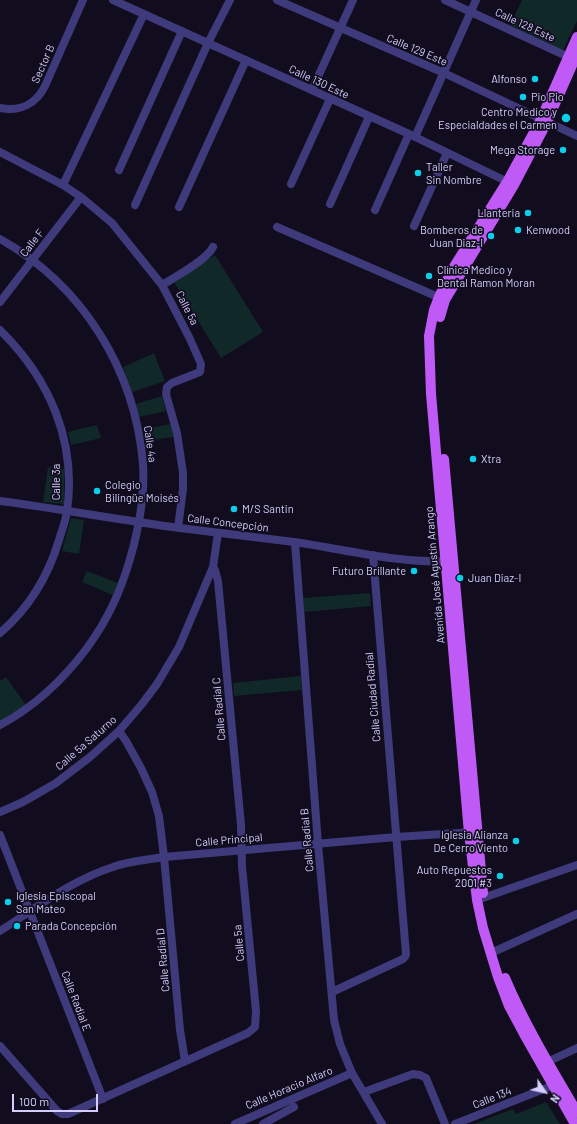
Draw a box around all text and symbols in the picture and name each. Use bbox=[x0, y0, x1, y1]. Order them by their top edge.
street label: Calle 128 Este bbox=[493, 5, 557, 45]
street label: Calle 129 Este bbox=[385, 31, 449, 69]
street label: Sector B bbox=[29, 43, 57, 85]
street label: Calle 130 Este bbox=[287, 62, 351, 102]
place label: Alfonso bbox=[491, 72, 527, 86]
marker: Alfonso bbox=[530, 74, 540, 84]
place label: Pio Pio bbox=[531, 90, 564, 104]
marker: Pio Pio bbox=[518, 92, 528, 102]
place label: Centro Medico y Especialdades el Carmen bbox=[438, 105, 557, 131]
marker: Centro Medico y Especialdades el Carmen bbox=[560, 112, 572, 124]
place label: Mega Storage bbox=[490, 143, 555, 157]
marker: Mega Storage bbox=[558, 145, 568, 155]
place label: Taller Sin Nombre bbox=[426, 160, 482, 186]
marker: Taller Sin Nombre bbox=[413, 168, 423, 178]
place label: Llanteria bbox=[478, 206, 520, 220]
marker: Llanteria bbox=[523, 208, 533, 218]
place label: Bomberos de Juan Diaz-I bbox=[420, 223, 483, 249]
place label: Kenwood bbox=[526, 223, 570, 237]
marker: Kenwood bbox=[513, 225, 523, 235]
street label: Calle F bbox=[17, 226, 47, 260]
marker: Bomberos de Juan Diaz-I bbox=[486, 231, 496, 241]
place label: Clínica Medico y Dental Ramon Moran bbox=[437, 263, 535, 289]
marker: Clínica Medico y Dental Ramon Moran bbox=[424, 271, 434, 281]
street label: Calle 5a bbox=[173, 289, 201, 327]
street label: Calle 4a bbox=[141, 425, 159, 463]
place label: Xtra bbox=[481, 452, 501, 466]
marker: Xtra bbox=[468, 454, 478, 464]
street label: Calle 3a bbox=[49, 464, 63, 500]
place label: Colegio Bilingüe Moisés bbox=[105, 478, 179, 504]
marker: Colegio Bilingüe Moisés bbox=[92, 486, 102, 496]
place label: M/S Santin bbox=[242, 502, 294, 516]
marker: M/S Santin bbox=[229, 504, 239, 514]
street label: Avenida José Agustín Arango bbox=[422, 506, 448, 644]
street label: Calle Concepción bbox=[187, 511, 269, 535]
place label: Futuro Brillante bbox=[332, 564, 406, 578]
marker: Futuro Brillante bbox=[409, 566, 419, 576]
place label: Juan Diaz-I bbox=[468, 571, 521, 585]
marker: Juan Diaz-I bbox=[455, 573, 465, 583]
street label: Calle Ciudad Radial bbox=[363, 652, 383, 742]
street label: Calle Radial C bbox=[210, 677, 228, 741]
street label: Calle 5a Saturno bbox=[53, 713, 119, 773]
street label: Calle Radial B bbox=[298, 808, 316, 872]
place label: Iglesia Alianza De Cerro Viento bbox=[434, 828, 508, 854]
street label: Calle Principal bbox=[195, 830, 263, 850]
marker: Iglesia Alianza De Cerro Viento bbox=[511, 836, 521, 846]
place label: Auto Repuestos 2001 #3 bbox=[417, 863, 492, 889]
marker: Auto Repuestos 2001 #3 bbox=[495, 871, 505, 881]
place label: Iglesia Episcopal San Mateo bbox=[16, 889, 96, 915]
marker: Iglesia Episcopal San Mateo bbox=[3, 897, 13, 907]
place label: Parada Concepción bbox=[25, 919, 117, 933]
marker: Parada Concepción bbox=[12, 921, 22, 931]
street label: Calle 5a bbox=[231, 924, 247, 962]
street label: Calle Radial D bbox=[154, 928, 172, 992]
street label: Calle Radial E bbox=[58, 969, 94, 1033]
street label: Calle Horacio Alfaro bbox=[243, 1064, 335, 1112]
north arrow bbox=[525, 1072, 565, 1112]
street label: Calle 134 bbox=[471, 1084, 513, 1112]
scale bar bbox=[14, 1086, 100, 1112]
text: N bbox=[548, 1092, 563, 1106]
text: 100 m bbox=[19, 1094, 49, 1108]

